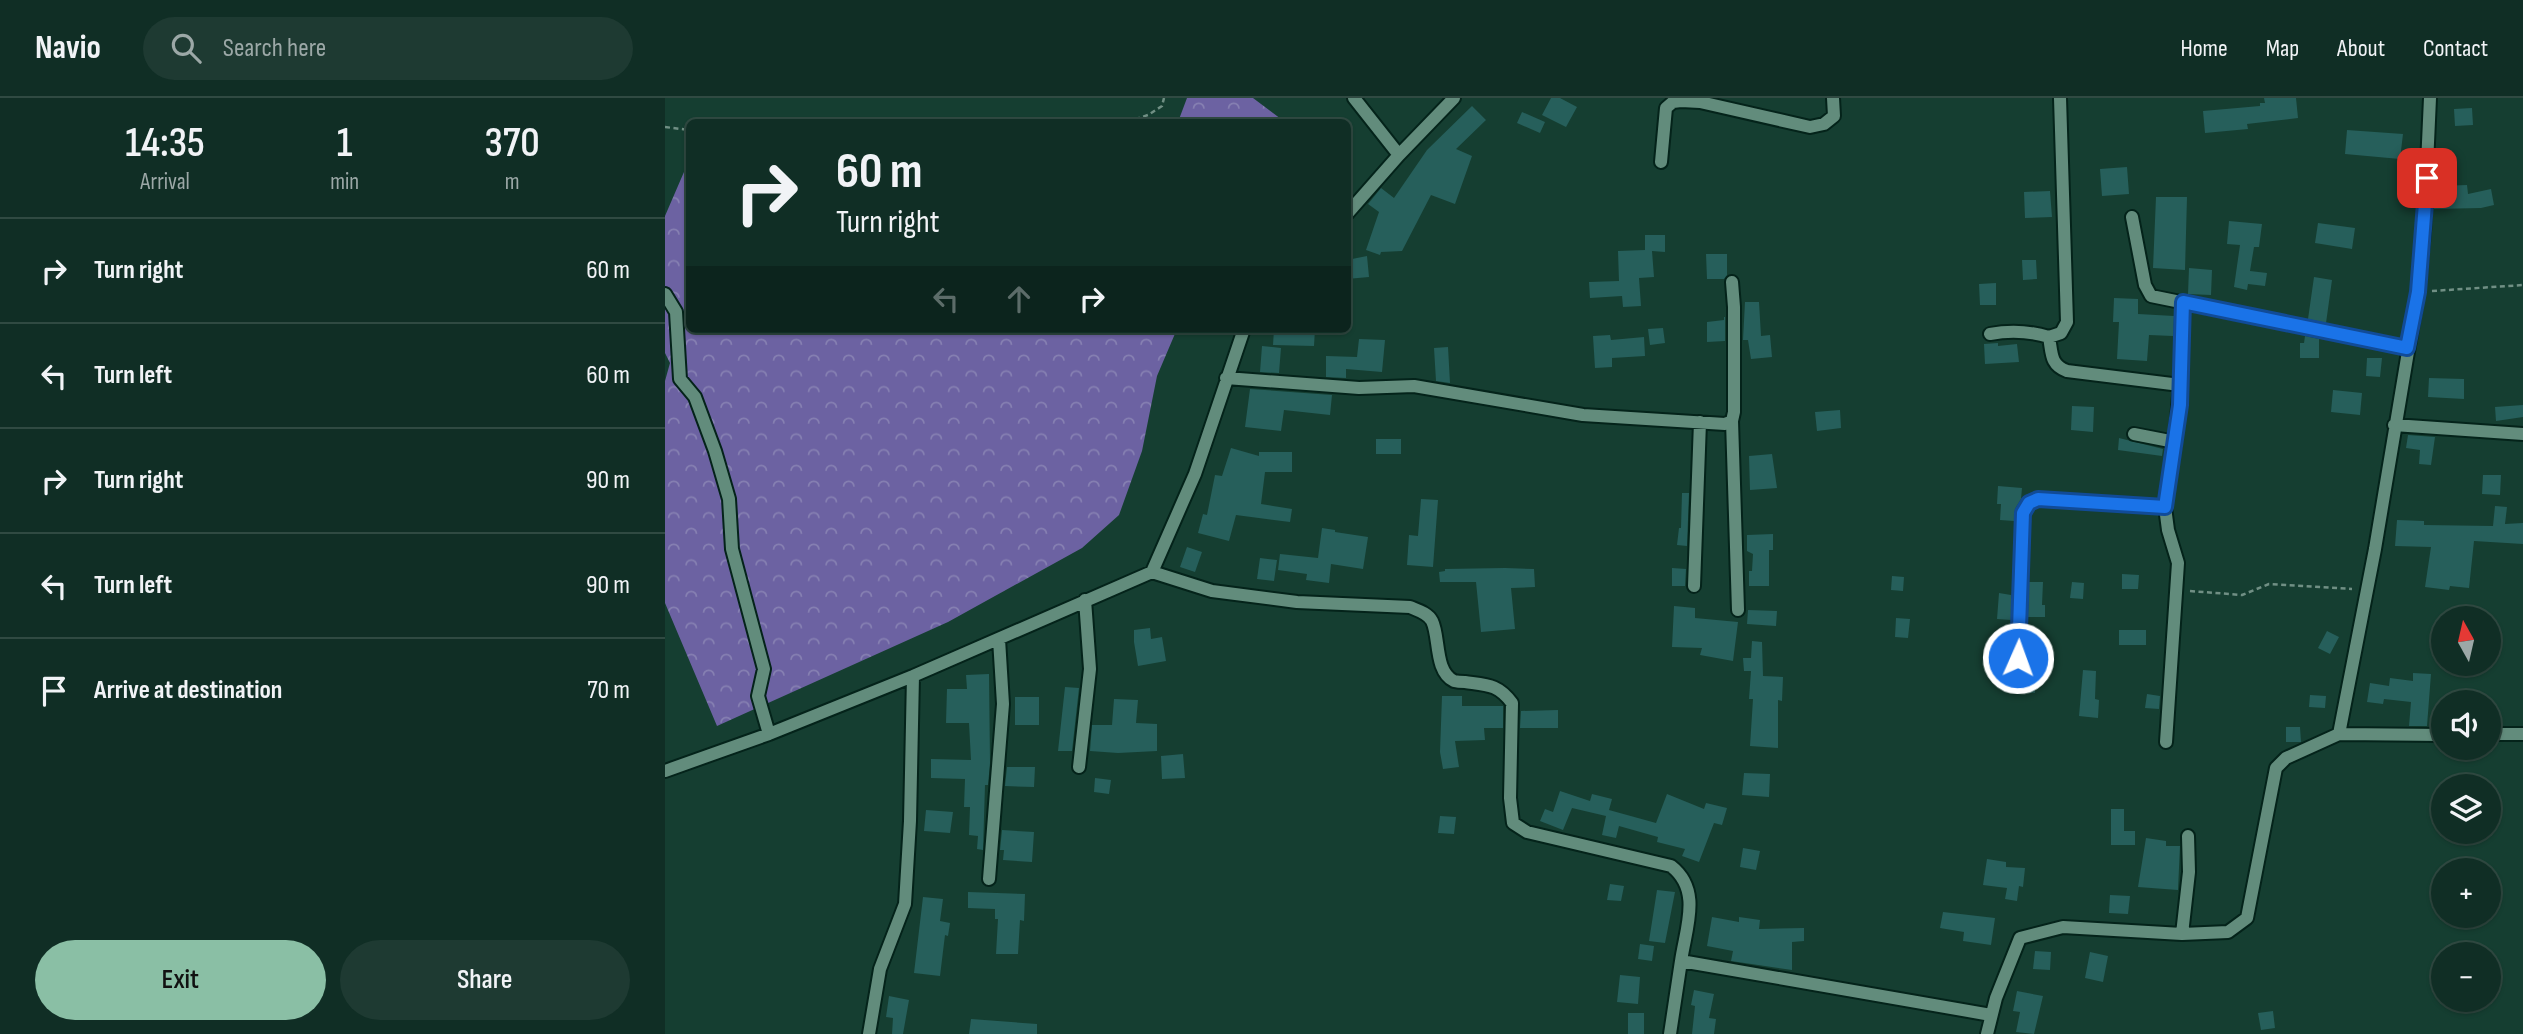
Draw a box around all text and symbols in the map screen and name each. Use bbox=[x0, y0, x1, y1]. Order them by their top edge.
search box bbox=[143, 17, 633, 80]
text: Navio bbox=[35, 28, 101, 68]
icon: search bbox=[167, 29, 205, 67]
text: Search here bbox=[223, 33, 326, 64]
text: Home bbox=[2180, 34, 2228, 63]
text: Map bbox=[2266, 34, 2299, 63]
text: About bbox=[2337, 34, 2385, 63]
text: Contact bbox=[2423, 34, 2488, 63]
text: 14:35 bbox=[125, 118, 205, 169]
text: 1 bbox=[337, 118, 352, 169]
text: 370 bbox=[484, 118, 540, 169]
text: 60 m bbox=[836, 143, 923, 202]
icon: right bbox=[721, 147, 812, 238]
pin bbox=[2397, 148, 2457, 208]
icon: arrive bbox=[2408, 159, 2446, 197]
text: Arrival bbox=[140, 168, 190, 196]
text: min bbox=[330, 168, 359, 196]
text: m bbox=[505, 168, 519, 196]
text: Turn right bbox=[836, 203, 940, 242]
icon: right bbox=[35, 252, 73, 290]
text: Turn right bbox=[94, 255, 183, 286]
text: 60 m bbox=[586, 255, 630, 286]
icon: left bbox=[927, 280, 965, 318]
icon: ahead bbox=[1000, 280, 1038, 318]
icon: right bbox=[1073, 280, 1111, 318]
icon: left bbox=[35, 357, 73, 395]
text: Turn left bbox=[94, 360, 172, 391]
text: 60 m bbox=[586, 360, 630, 391]
icon: right bbox=[35, 462, 73, 500]
text: Turn right bbox=[94, 465, 183, 496]
text: 90 m bbox=[586, 465, 630, 496]
icon: left bbox=[35, 567, 73, 605]
text: Turn left bbox=[94, 570, 172, 601]
text: 90 m bbox=[586, 570, 630, 601]
north arrow bbox=[2431, 606, 2501, 676]
map controls bbox=[2431, 606, 2501, 1012]
position arrow bbox=[1981, 621, 2055, 695]
icon: arrive bbox=[35, 672, 73, 710]
text: Arrive at destination bbox=[94, 675, 282, 706]
text: 70 m bbox=[587, 675, 630, 706]
button: sound bbox=[2431, 690, 2501, 760]
button: layers bbox=[2431, 774, 2501, 844]
button: + bbox=[2431, 858, 2501, 928]
button: Exit bbox=[35, 940, 326, 1020]
button: Share bbox=[340, 940, 630, 1020]
button: − bbox=[2431, 942, 2501, 1012]

